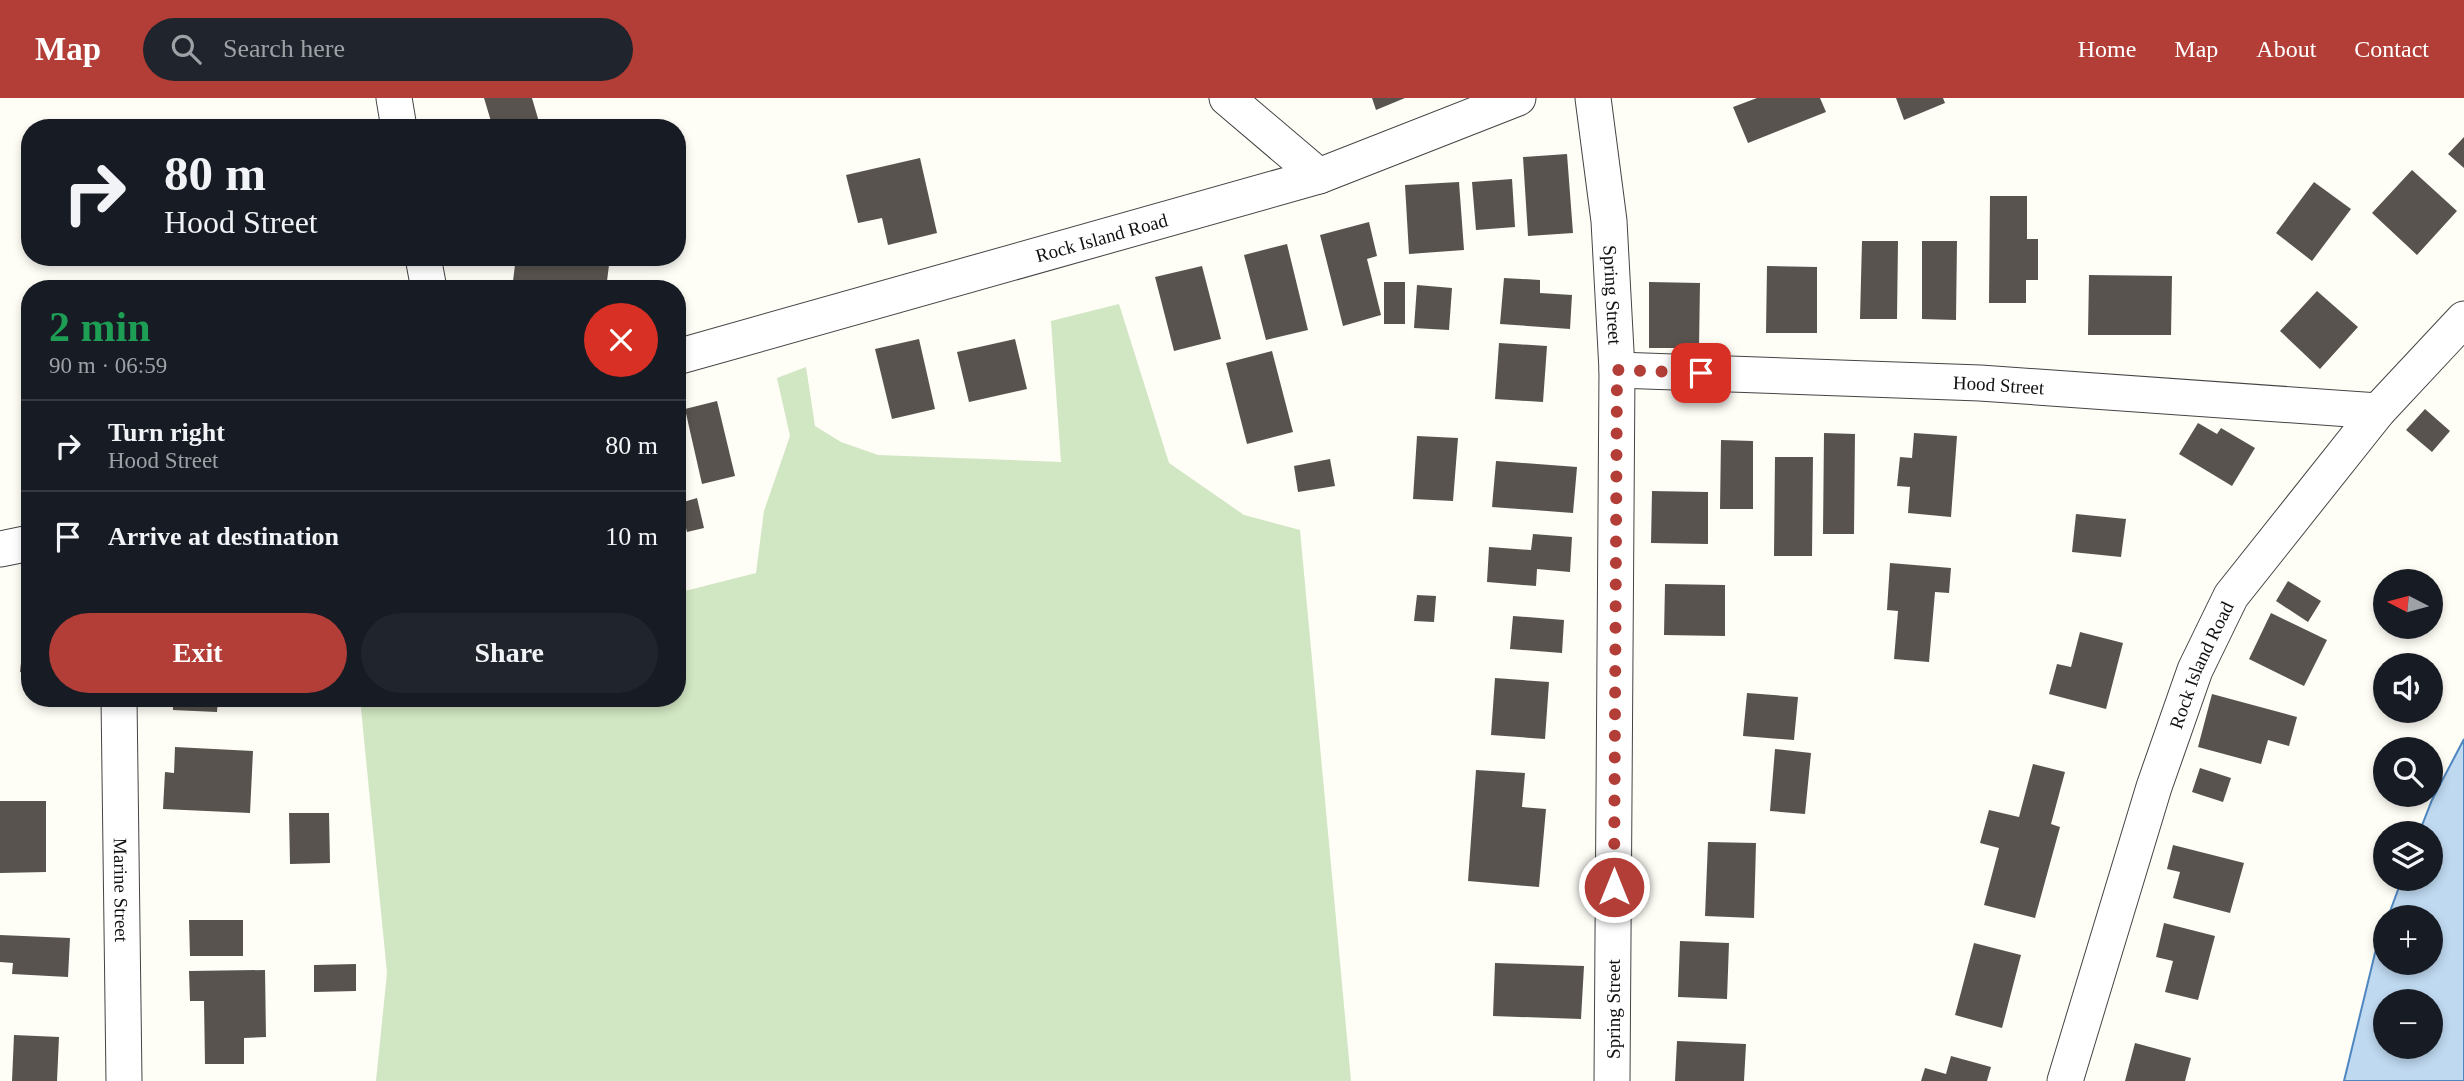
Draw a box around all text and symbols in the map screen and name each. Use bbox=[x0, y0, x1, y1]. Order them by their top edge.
search box bbox=[143, 18, 633, 81]
icon: search bbox=[167, 30, 205, 68]
text: Map bbox=[35, 31, 101, 67]
text: Search here bbox=[223, 34, 345, 63]
text: Home bbox=[2078, 36, 2136, 62]
text: Map bbox=[2174, 36, 2218, 62]
text: About bbox=[2256, 36, 2316, 62]
text: Contact bbox=[2354, 36, 2429, 62]
text: 80 m bbox=[164, 146, 266, 201]
icon: right bbox=[49, 147, 140, 238]
text: Hood Street bbox=[164, 204, 318, 240]
street label: Rock Island Road bbox=[1033, 209, 1170, 266]
street label: Spring Street bbox=[1600, 244, 1626, 346]
button: close bbox=[584, 303, 658, 377]
text: 2 min bbox=[49, 304, 151, 350]
pin bbox=[1671, 343, 1731, 403]
text: 90 m · 06:59 bbox=[49, 353, 167, 378]
icon: arrive bbox=[1682, 354, 1720, 392]
street label: Hood Street bbox=[1953, 372, 2046, 398]
text: Turn right bbox=[108, 418, 225, 447]
icon: right bbox=[49, 427, 87, 465]
text: 80 m bbox=[605, 431, 658, 460]
text: Hood Street bbox=[108, 448, 219, 473]
icon: arrive bbox=[49, 518, 87, 556]
text: Arrive at destination bbox=[108, 522, 339, 551]
text: 10 m bbox=[605, 522, 658, 551]
north arrow bbox=[2373, 569, 2443, 639]
map controls bbox=[2373, 569, 2443, 1059]
street label: Rock Island Road bbox=[2165, 598, 2237, 731]
button: Exit bbox=[49, 613, 347, 693]
button: Share bbox=[361, 613, 658, 693]
button: sound bbox=[2373, 653, 2443, 723]
button: search bbox=[2373, 737, 2443, 807]
button: layers bbox=[2373, 821, 2443, 891]
street label: Marine Street bbox=[110, 838, 133, 943]
position arrow bbox=[1577, 850, 1651, 924]
button: + bbox=[2373, 905, 2443, 975]
street label: Spring Street bbox=[1603, 958, 1624, 1059]
button: − bbox=[2373, 989, 2443, 1059]

